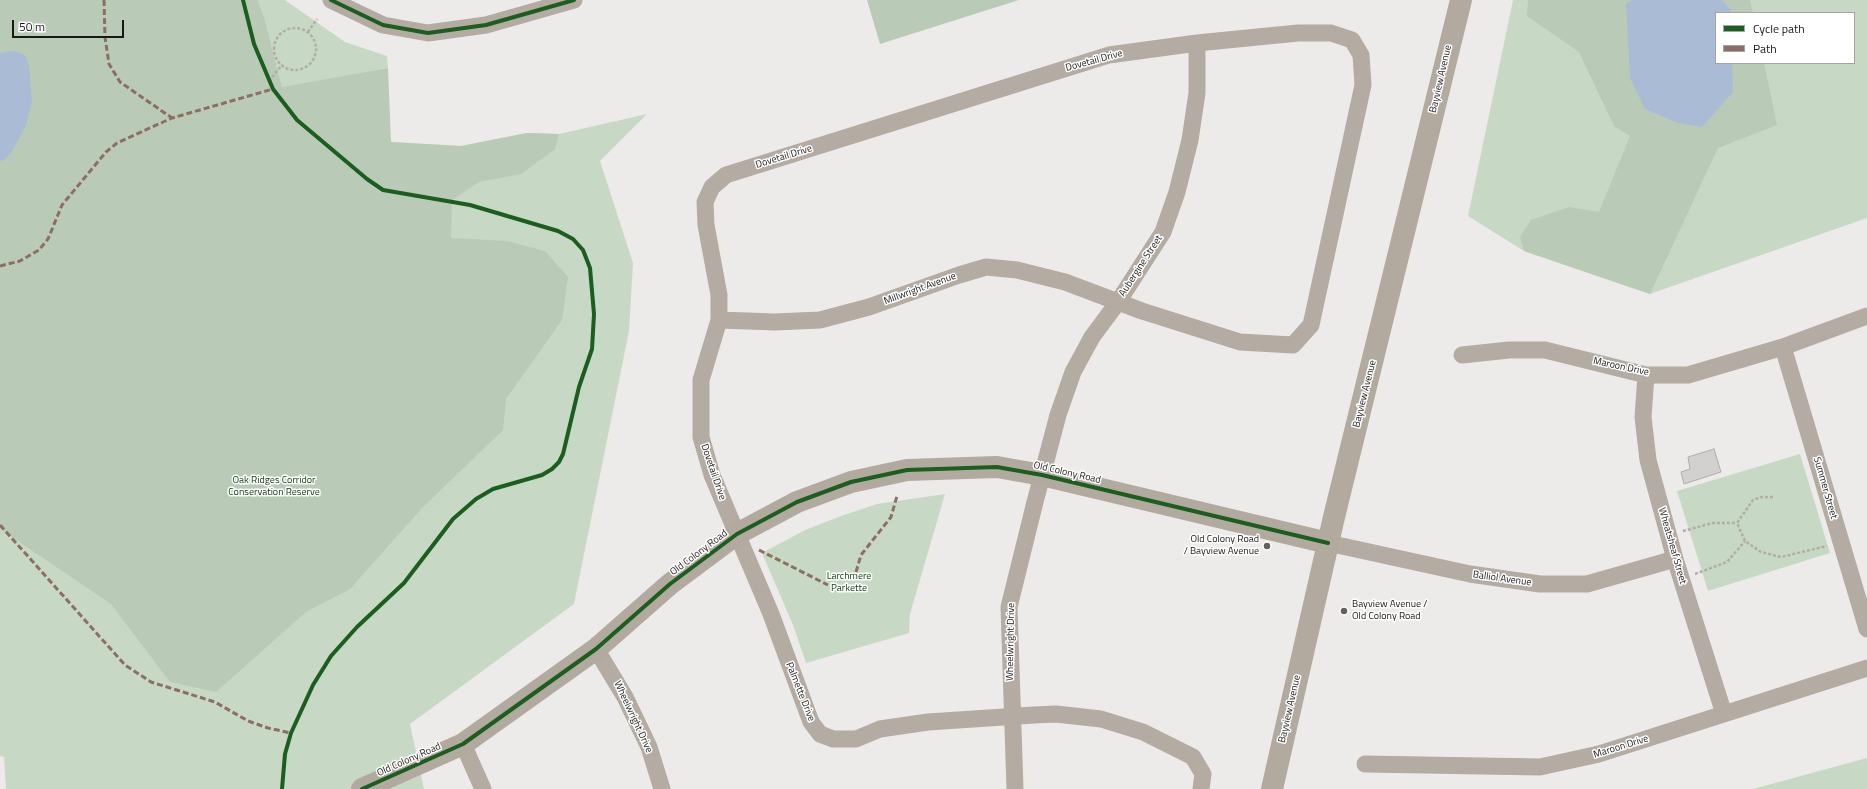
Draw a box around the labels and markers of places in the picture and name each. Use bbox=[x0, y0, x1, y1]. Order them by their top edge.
place label: Old Colony Road / Bayview Avenue bbox=[1184, 534, 1259, 558]
marker: Old Colony Road / Bayview Avenue bbox=[1262, 541, 1272, 551]
place label: Bayview Avenue / Old Colony Road bbox=[1352, 599, 1427, 622]
marker: Bayview Avenue / Old Colony Road bbox=[1339, 606, 1349, 616]

